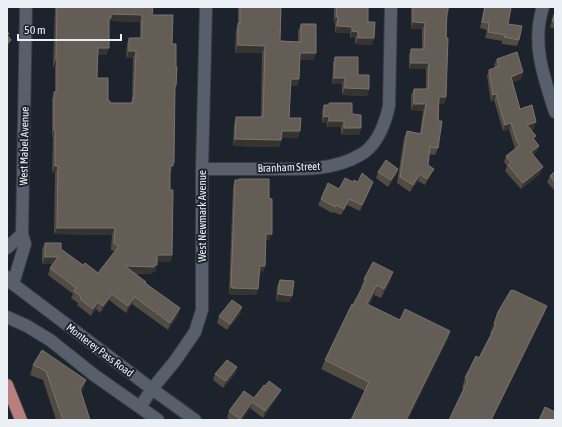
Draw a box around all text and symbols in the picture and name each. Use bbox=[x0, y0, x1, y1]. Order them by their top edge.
scale bar bbox=[18, 16, 121, 42]
text: 50 m bbox=[24, 23, 46, 37]
street label: West Mabel Avenue bbox=[17, 107, 31, 185]
street label: Branham Street bbox=[257, 160, 321, 174]
street label: West Newmark Avenue bbox=[196, 170, 208, 262]
street label: Monterey Pass Road bbox=[64, 321, 136, 379]

